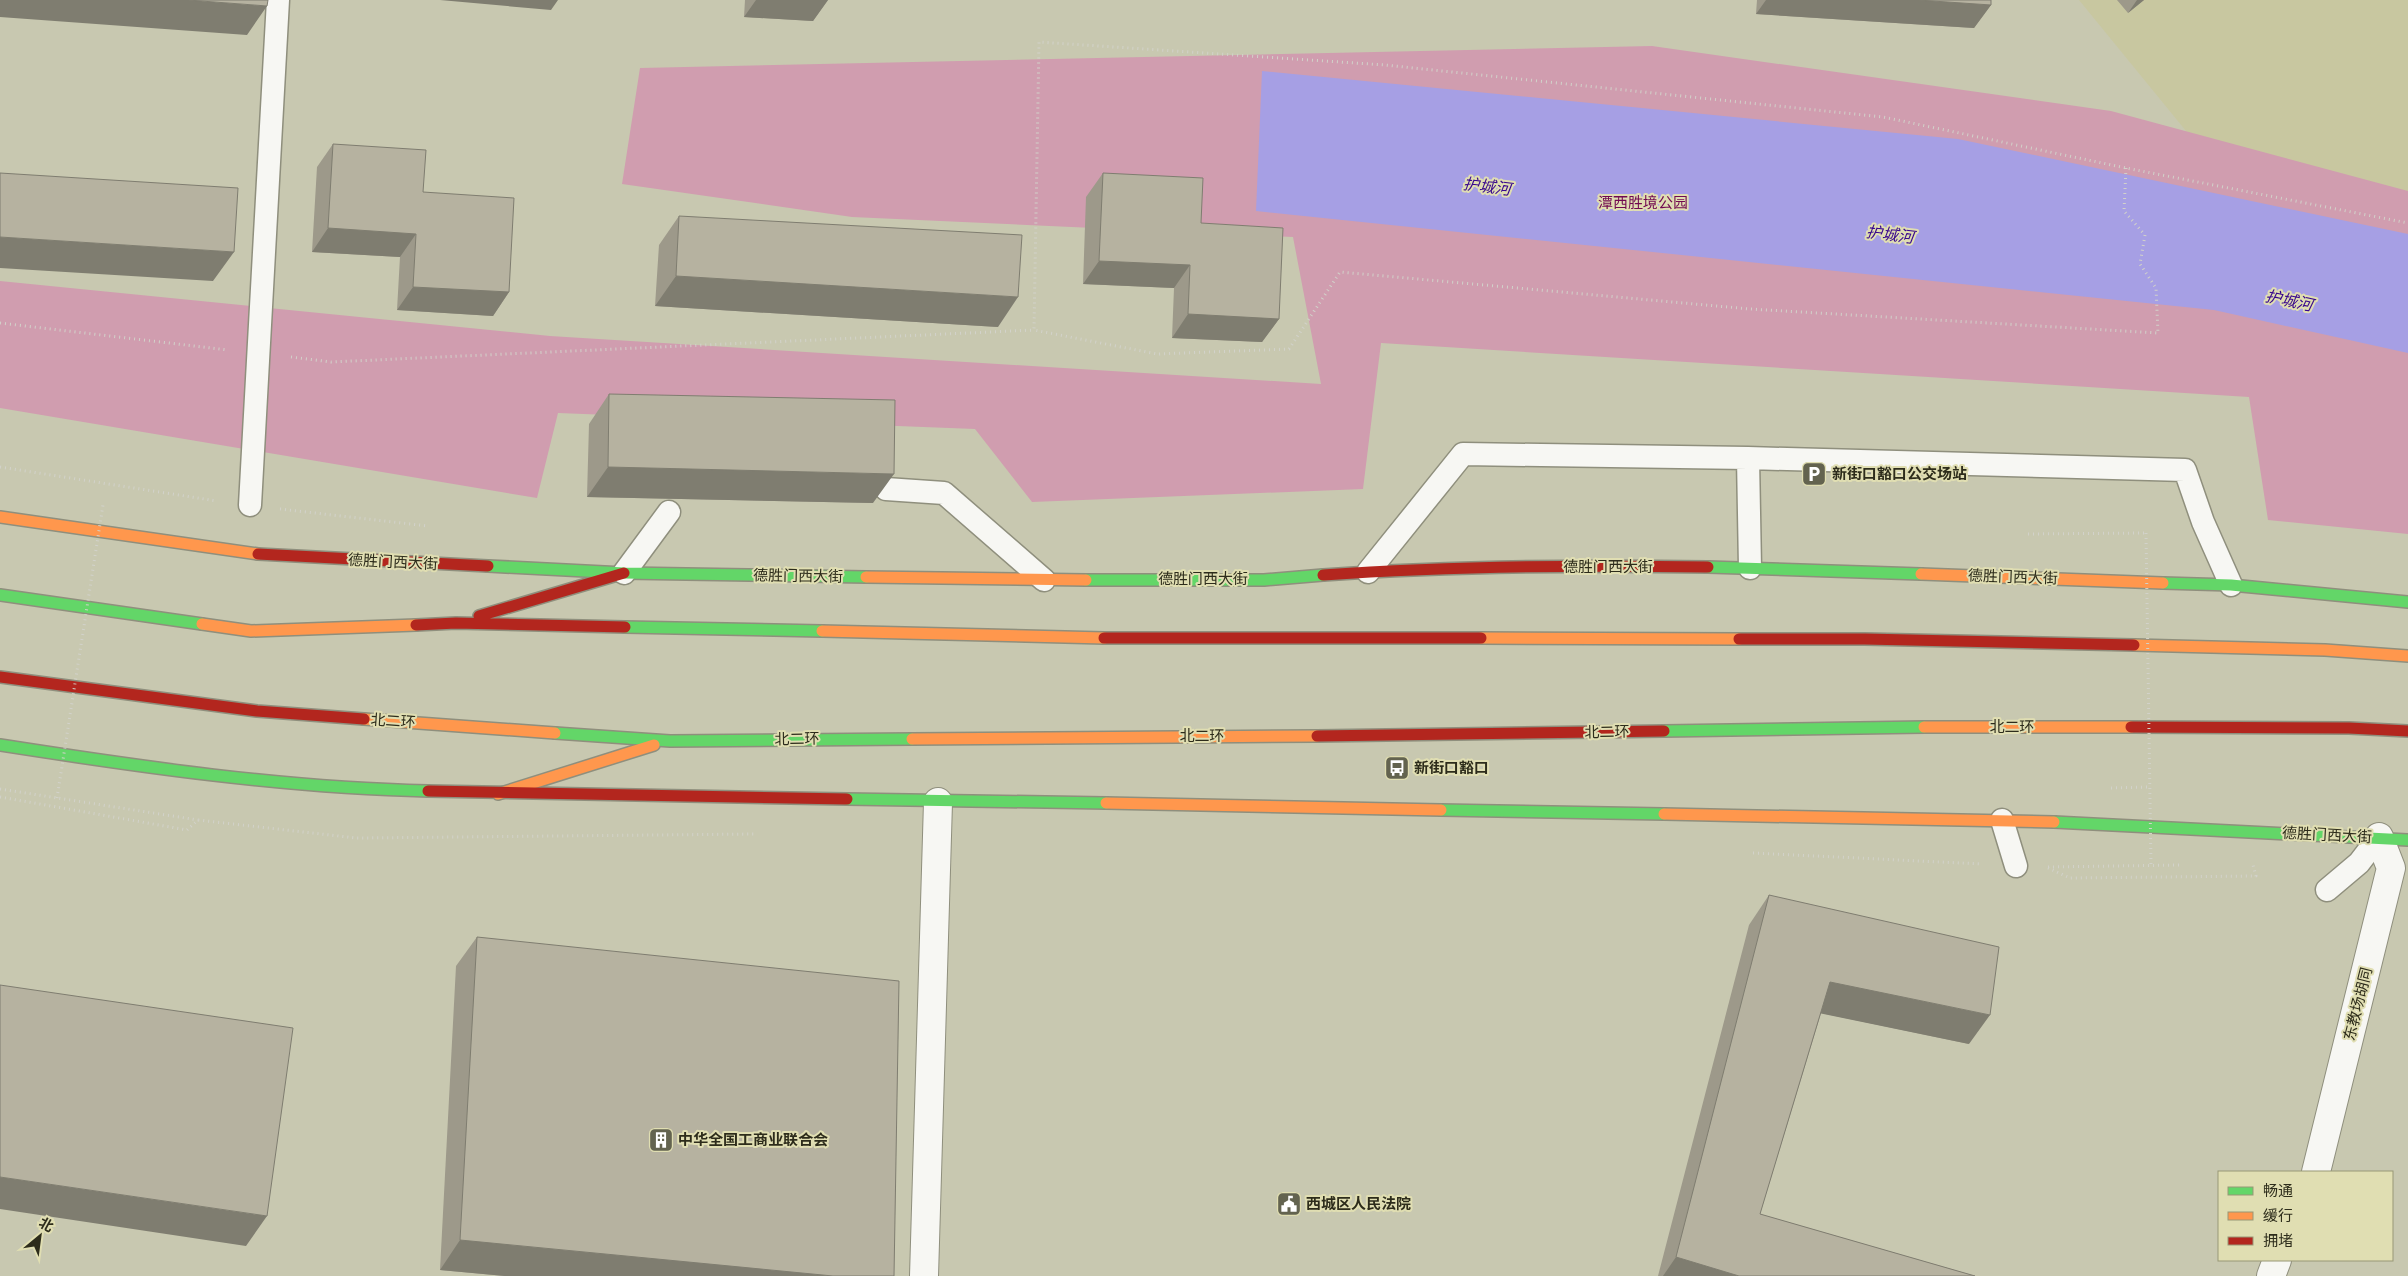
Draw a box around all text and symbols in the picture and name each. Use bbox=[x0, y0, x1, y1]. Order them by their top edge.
water label: 护城河 bbox=[1462, 173, 1515, 201]
park label: 潭西胜境公园 bbox=[1598, 193, 1688, 213]
water label: 护城河 bbox=[1865, 221, 1918, 249]
water label: 护城河 bbox=[2263, 285, 2318, 317]
parking icon: 新街口豁口公交场站 bbox=[1801, 461, 1827, 487]
place label: 新街口豁口公交场站 bbox=[1832, 464, 1967, 484]
street label: 德胜门西大街 bbox=[348, 550, 438, 574]
street label: 德胜门西大街 bbox=[1563, 557, 1653, 577]
street label: 德胜门西大街 bbox=[753, 565, 843, 587]
street label: 德胜门西大街 bbox=[1968, 565, 2058, 589]
street label: 德胜门西大街 bbox=[1158, 569, 1248, 589]
street label: 北二环 bbox=[370, 709, 416, 733]
street label: 北二环 bbox=[1989, 717, 2035, 737]
street label: 北二环 bbox=[1584, 722, 1630, 742]
street label: 北二环 bbox=[1179, 726, 1225, 746]
street label: 北二环 bbox=[774, 729, 820, 749]
bus stop icon: 新街口豁口 bbox=[1384, 755, 1410, 781]
place label: 新街口豁口 bbox=[1414, 758, 1489, 778]
street label: 德胜门西大街 bbox=[2282, 823, 2372, 847]
street label: 东教场胡同 bbox=[2339, 965, 2377, 1043]
building icon: 中华全国工商业联合会 bbox=[648, 1127, 674, 1153]
place label: 中华全国工商业联合会 bbox=[678, 1130, 828, 1150]
legend bbox=[2218, 1171, 2393, 1261]
text: 畅通 bbox=[2263, 1181, 2293, 1201]
public building icon: 西城区人民法院 bbox=[1276, 1191, 1302, 1217]
place label: 西城区人民法院 bbox=[1306, 1194, 1411, 1214]
text: 缓行 bbox=[2263, 1206, 2293, 1226]
north arrow bbox=[15, 1211, 65, 1261]
text: 北 bbox=[35, 1213, 57, 1237]
text: 拥堵 bbox=[2263, 1231, 2293, 1251]

